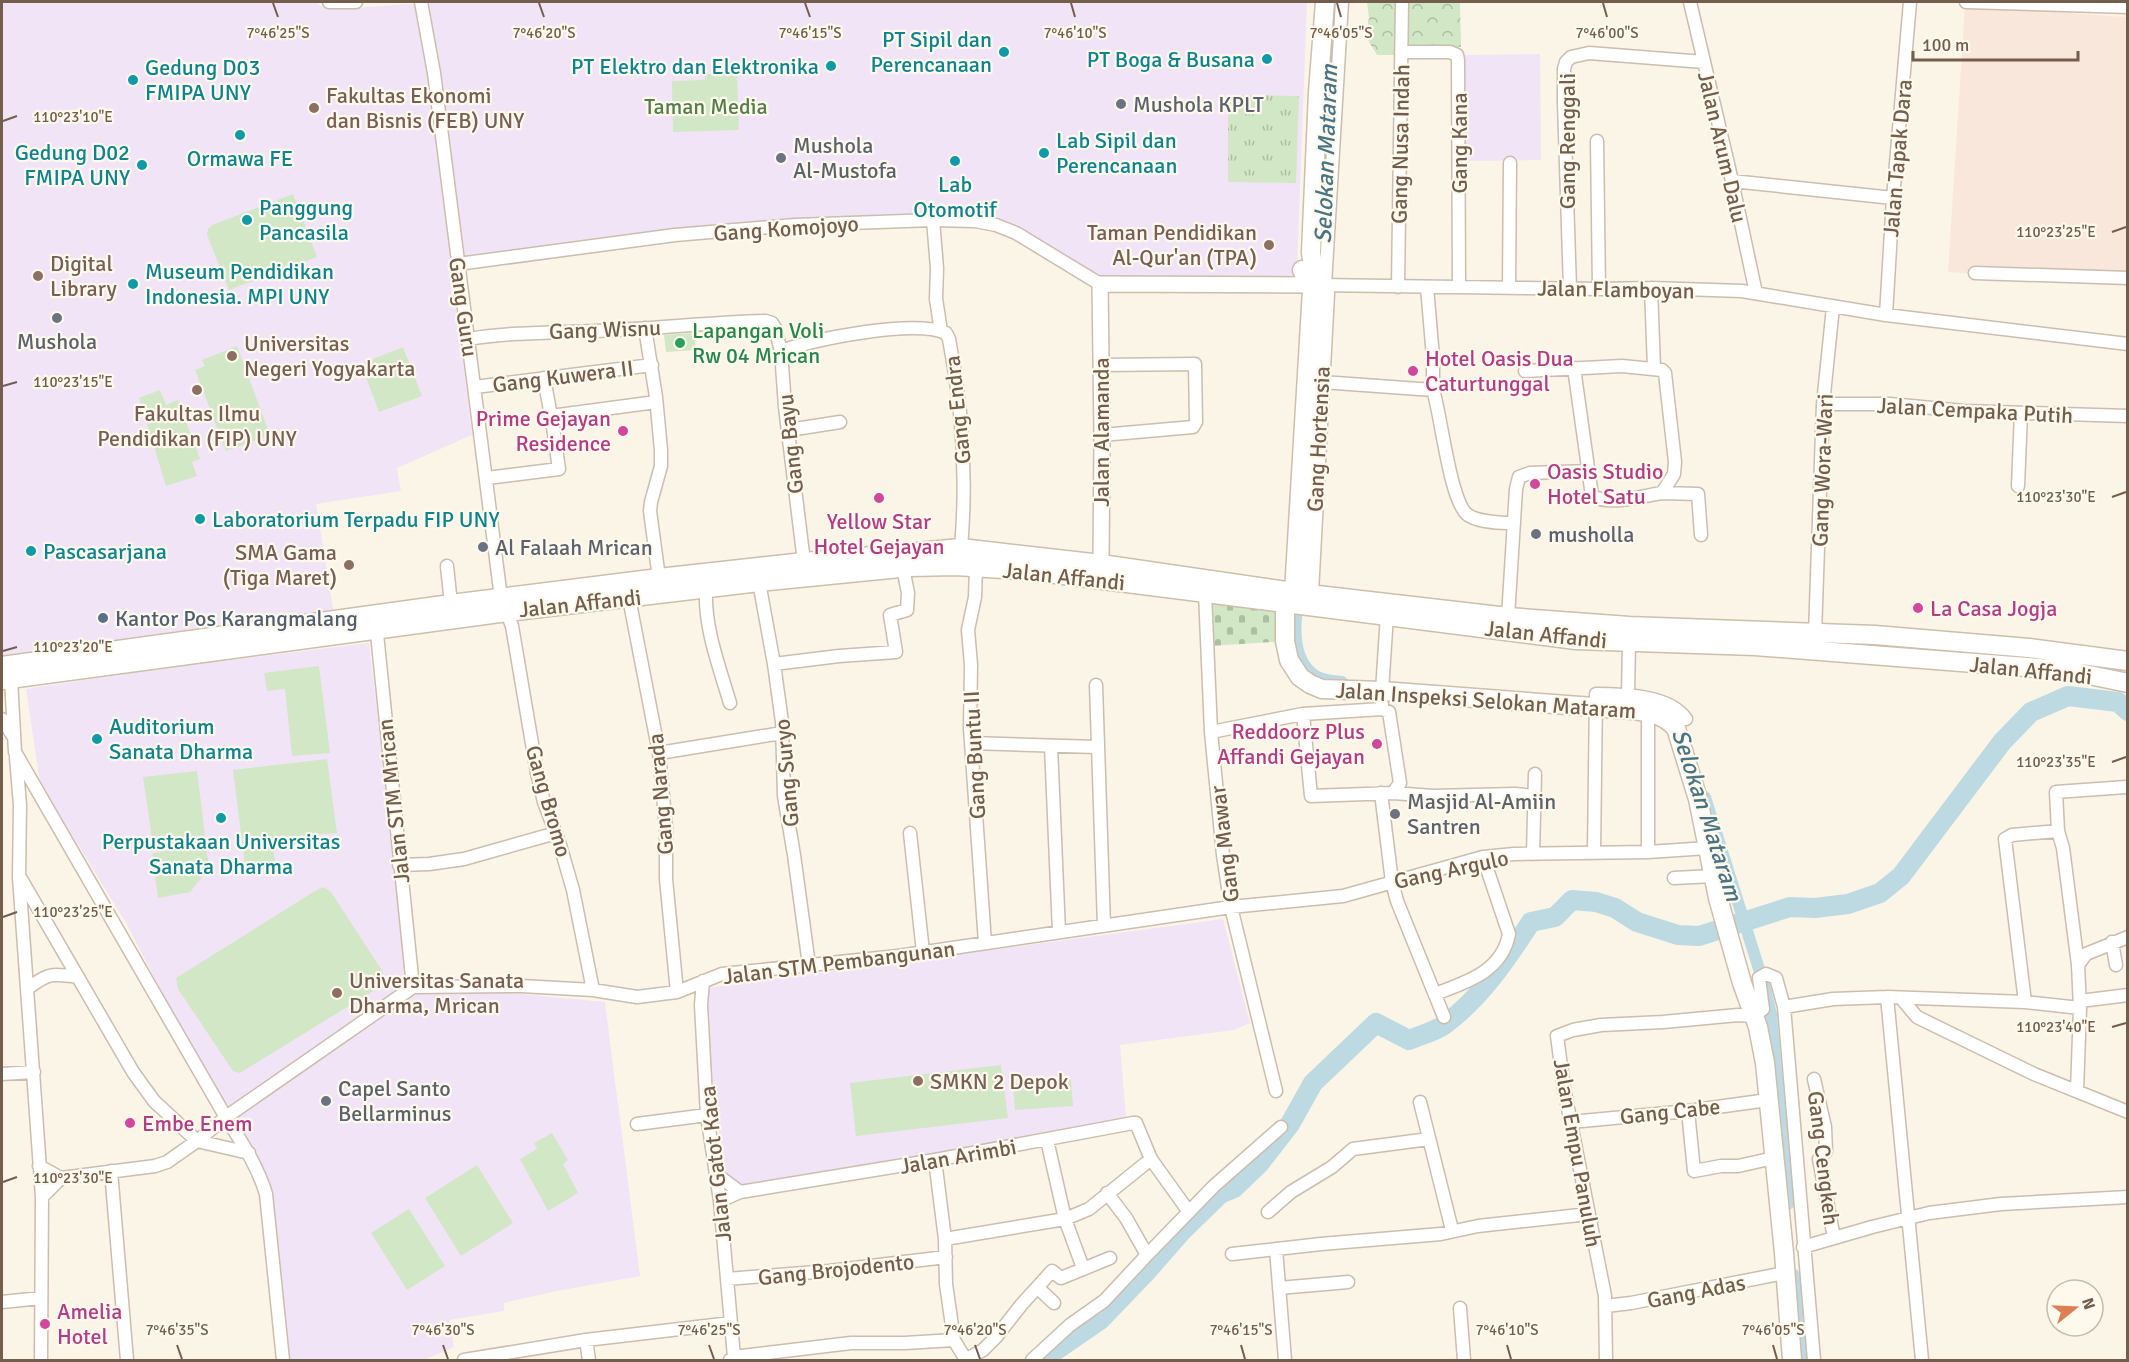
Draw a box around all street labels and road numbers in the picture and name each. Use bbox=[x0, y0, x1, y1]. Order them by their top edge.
street label: Gang Nusa Indah bbox=[1386, 64, 1415, 224]
street label: Jalan Arum Dalu bbox=[1692, 69, 1753, 225]
street label: Gang Renggali bbox=[1554, 73, 1581, 209]
street label: Jalan Tapak Dara bbox=[1877, 78, 1918, 238]
street label: Gang Kana bbox=[1446, 92, 1473, 194]
street label: Gang Komojoyo bbox=[712, 210, 860, 247]
street label: Gang Guru bbox=[443, 256, 484, 359]
street label: Jalan Flamboyan bbox=[1537, 275, 1695, 304]
street label: Gang Wisnu bbox=[549, 314, 662, 345]
street label: Gang Kuwera II bbox=[491, 354, 635, 399]
street label: Gang Endra bbox=[938, 354, 977, 466]
street label: Jalan Alamanda bbox=[1088, 357, 1115, 507]
street label: Gang Hortensia bbox=[1301, 365, 1336, 513]
street label: Jalan Cempaka Putih bbox=[1876, 392, 2074, 429]
street label: Gang Bayu bbox=[772, 393, 809, 495]
street label: Gang Wora-Wari bbox=[1806, 393, 1839, 547]
street label: Jalan Affandi bbox=[1001, 557, 1126, 596]
street label: Jalan Affandi bbox=[518, 584, 643, 623]
street label: Jalan Affandi bbox=[1483, 615, 1608, 654]
street label: Jalan Affandi bbox=[1968, 651, 2093, 690]
street label: Jalan Inspeksi Selokan Mataram bbox=[1335, 677, 1637, 724]
street label: Gang Buntu II bbox=[958, 690, 991, 820]
street label: Jalan STM Mrican bbox=[371, 717, 416, 885]
street label: Gang Suryo bbox=[768, 718, 805, 828]
street label: Gang Narada bbox=[642, 732, 679, 856]
street label: Gang Bromo bbox=[520, 742, 577, 860]
street label: Gang Mawar bbox=[1204, 784, 1245, 904]
street label: Gang Argulo bbox=[1391, 844, 1511, 895]
street label: Jalan STM Pembangunan bbox=[721, 935, 957, 990]
street label: Jalan Empu Panuluh bbox=[1548, 1057, 1607, 1249]
street label: Jalan Gatot Kaca bbox=[694, 1084, 737, 1243]
street label: Gang Cengkeh bbox=[1802, 1089, 1845, 1227]
street label: Gang Cabe bbox=[1619, 1093, 1722, 1130]
street label: Jalan Arimbi bbox=[898, 1133, 1018, 1180]
street label: Gang Brojodento bbox=[757, 1248, 916, 1291]
street label: Gang Adas bbox=[1645, 1269, 1748, 1314]

